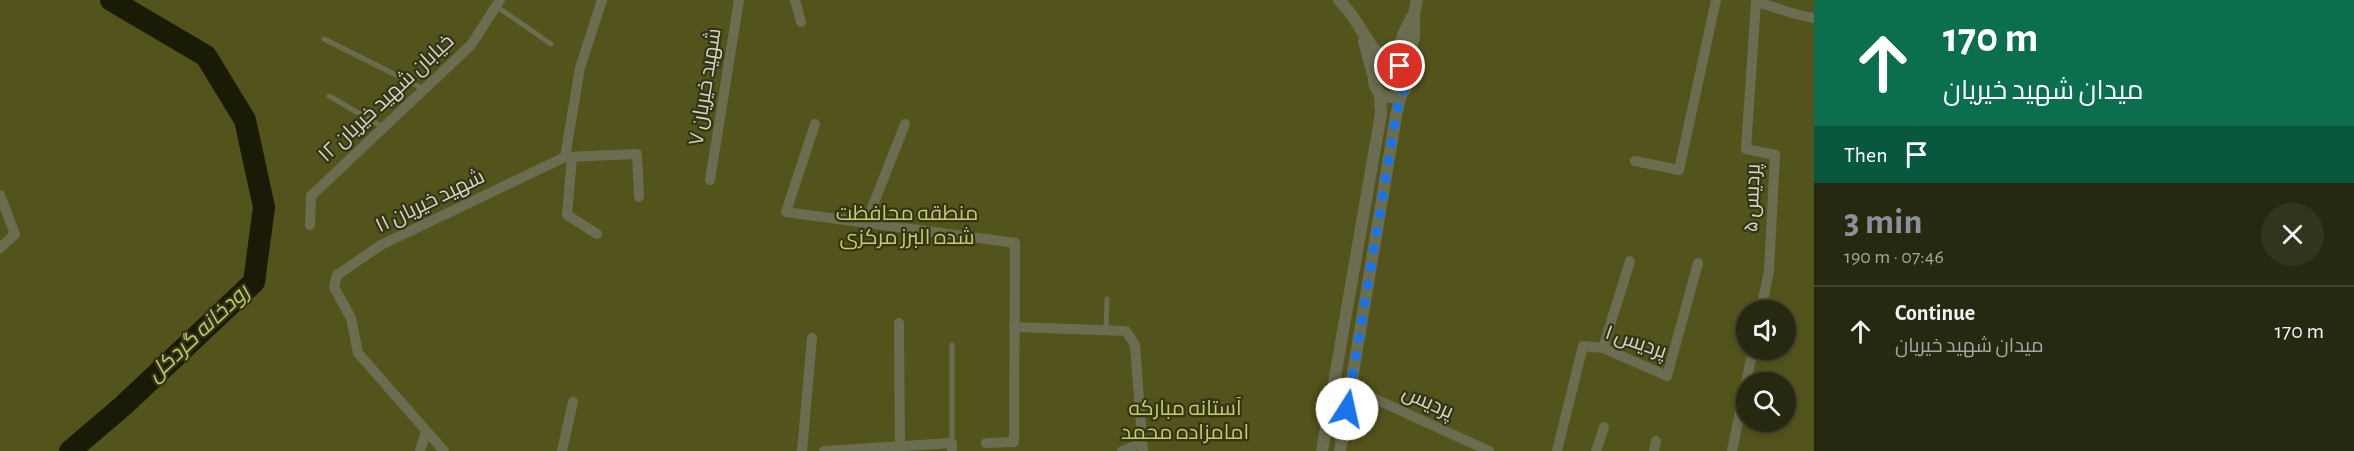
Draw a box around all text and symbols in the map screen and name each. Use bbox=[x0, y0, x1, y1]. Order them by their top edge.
text: 170 m bbox=[1943, 17, 2038, 59]
icon: ahead bbox=[1844, 24, 1922, 102]
street label: شهید خیریان ۷ bbox=[685, 27, 727, 148]
street label: خیابان شهید خیریان ۱۲ bbox=[314, 30, 459, 167]
pin bbox=[1374, 40, 1425, 91]
icon: arrive bbox=[1383, 49, 1416, 82]
text: میدان شهید خیریان bbox=[1943, 77, 2144, 104]
icon: arrive bbox=[1900, 138, 1933, 171]
text: Then bbox=[1844, 144, 1888, 166]
street label: پردیس ۵ bbox=[1740, 163, 1767, 233]
street label: شهید خیریان ۱۱ bbox=[372, 166, 489, 238]
park label: منطقه محافظت شده البرز مرکزی bbox=[836, 203, 978, 250]
button: close bbox=[2261, 203, 2324, 266]
text: 3 min bbox=[1844, 204, 1922, 240]
text: 190 m · 07:46 bbox=[1844, 247, 1944, 267]
water label: رودخانه گردکل bbox=[143, 280, 255, 387]
map controls bbox=[1736, 300, 1796, 432]
button: sound bbox=[1736, 300, 1796, 360]
text: Continue bbox=[1895, 302, 1975, 324]
icon: ahead bbox=[1844, 315, 1877, 348]
text: 170 m bbox=[2274, 320, 2324, 342]
street label: پردیس ۱ bbox=[1601, 322, 1670, 365]
text: میدان شهید خیریان bbox=[1895, 336, 2044, 356]
button: search bbox=[1736, 372, 1796, 432]
position arrow bbox=[1315, 377, 1379, 441]
street label: پردیس bbox=[1398, 381, 1457, 425]
park label: آستانه مبارکه امامزاده محمد bbox=[1121, 396, 1249, 444]

